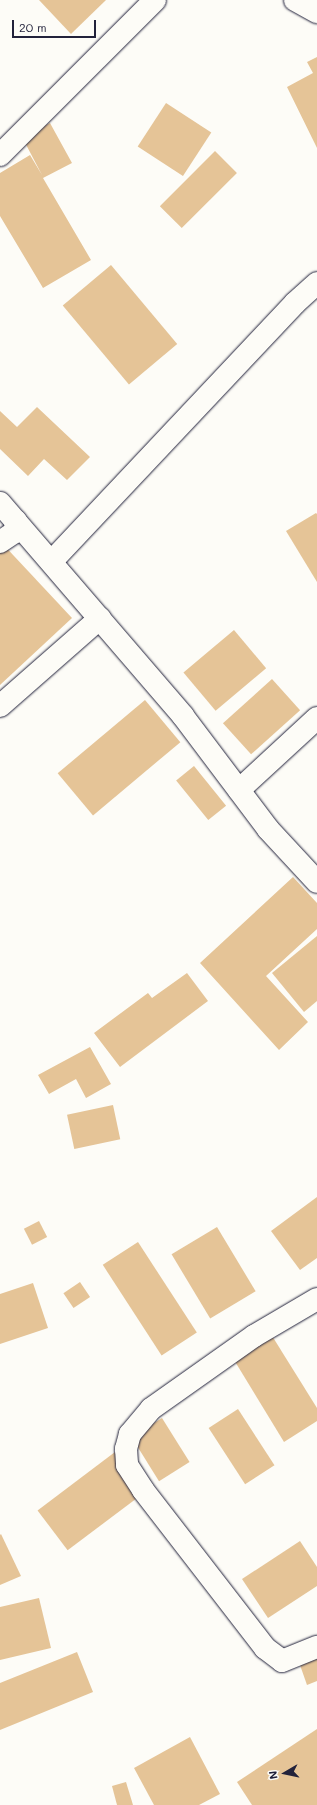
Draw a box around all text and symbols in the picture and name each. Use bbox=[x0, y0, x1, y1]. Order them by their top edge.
scale bar bbox=[14, 12, 98, 38]
text: 20 m bbox=[19, 19, 47, 35]
north arrow bbox=[265, 1753, 305, 1793]
text: N bbox=[265, 1770, 281, 1780]

